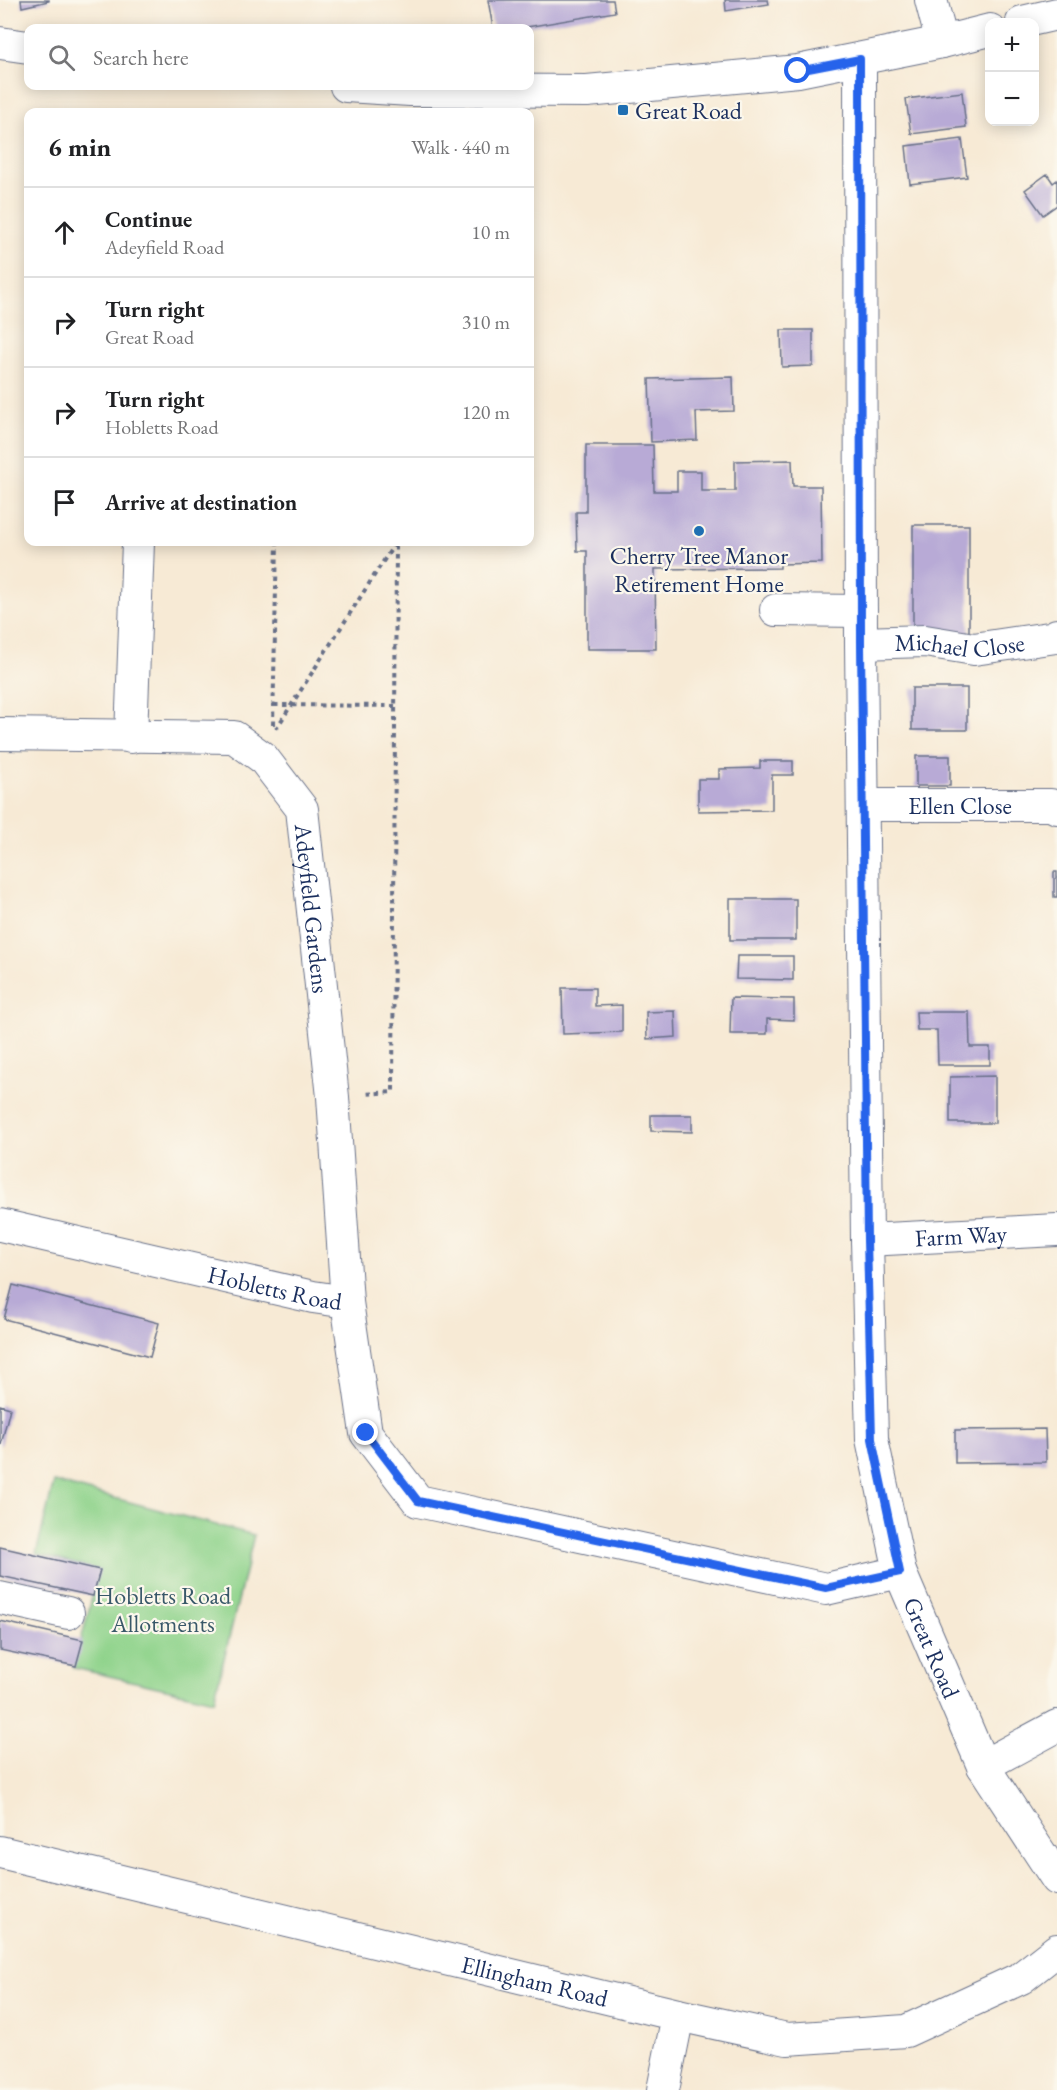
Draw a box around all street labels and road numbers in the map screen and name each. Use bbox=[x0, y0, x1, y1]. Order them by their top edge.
street label: Michael Close bbox=[894, 625, 1027, 664]
street label: Ellen Close bbox=[908, 790, 1012, 821]
street label: Adeyfield Gardens bbox=[288, 821, 337, 995]
street label: Farm Way bbox=[914, 1217, 1008, 1253]
street label: Hobletts Road bbox=[205, 1258, 345, 1317]
street label: Great Road bbox=[897, 1592, 968, 1703]
street label: Ellingham Road bbox=[458, 1948, 612, 2013]

